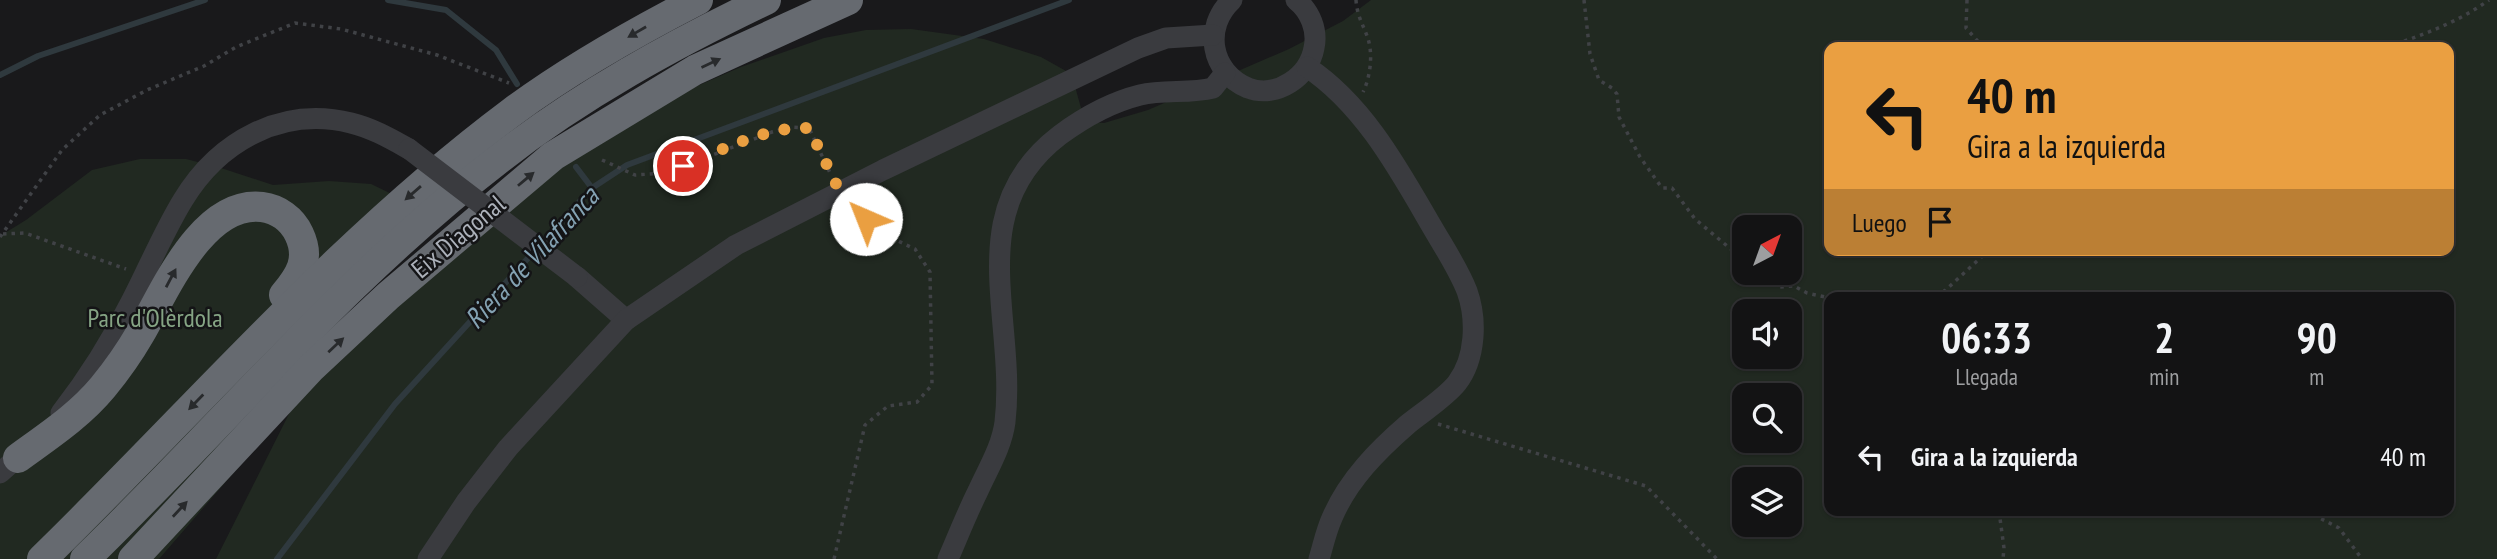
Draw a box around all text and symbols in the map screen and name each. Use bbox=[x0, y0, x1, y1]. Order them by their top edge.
one-way arrow bbox=[628, 26, 647, 38]
one-way arrow bbox=[701, 57, 721, 69]
text: 40 m bbox=[1967, 63, 2056, 127]
icon: left bbox=[1852, 70, 1943, 161]
text: Gira a la izquierda bbox=[1967, 125, 2166, 167]
pin bbox=[653, 136, 713, 196]
icon: arrive bbox=[664, 147, 702, 185]
one-way arrow bbox=[517, 171, 535, 186]
water label: Riera de Vilafranca bbox=[456, 177, 608, 336]
position arrow bbox=[829, 182, 903, 256]
one-way arrow bbox=[404, 185, 422, 201]
street label: Eix Diagonal bbox=[404, 187, 512, 285]
icon: arrive bbox=[1921, 203, 1959, 241]
text: Luego bbox=[1852, 206, 1907, 239]
north arrow bbox=[1732, 215, 1802, 285]
map controls bbox=[1732, 215, 1802, 537]
one-way arrow bbox=[165, 268, 177, 288]
button: sound bbox=[1732, 299, 1802, 369]
park label: Parc d'Olèrdola bbox=[87, 301, 223, 334]
text: 06:33 bbox=[1941, 310, 2032, 365]
text: 2 bbox=[2154, 310, 2174, 365]
text: 90 bbox=[2297, 310, 2337, 365]
one-way arrow bbox=[328, 336, 345, 353]
text: Llegada bbox=[1955, 362, 2018, 391]
text: min bbox=[2149, 362, 2179, 391]
text: m bbox=[2309, 362, 2324, 391]
button: search bbox=[1732, 383, 1802, 453]
one-way arrow bbox=[188, 393, 205, 410]
icon: left bbox=[1852, 438, 1890, 476]
text: Gira a la izquierda bbox=[1911, 440, 2078, 473]
text: 40 m bbox=[2380, 440, 2426, 473]
button: layers bbox=[1732, 467, 1802, 537]
one-way arrow bbox=[171, 501, 187, 518]

